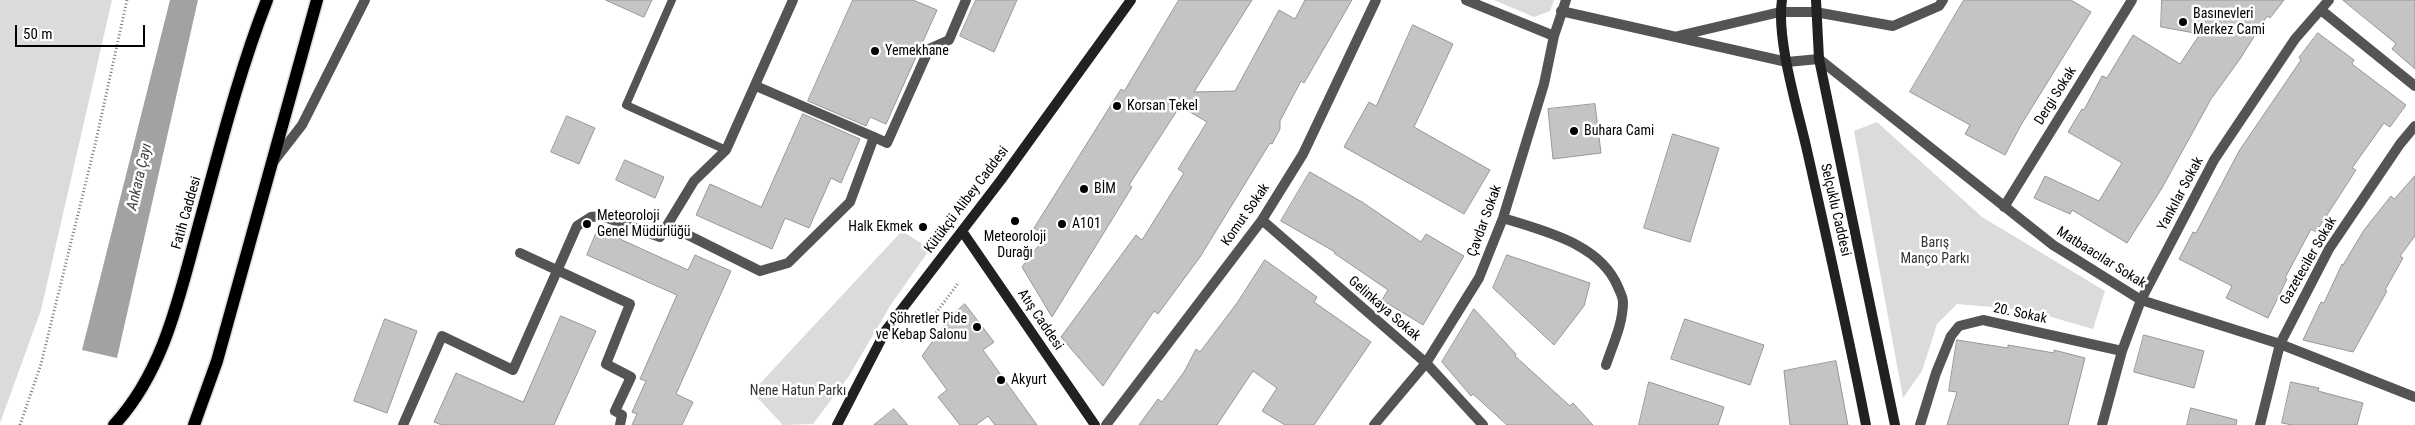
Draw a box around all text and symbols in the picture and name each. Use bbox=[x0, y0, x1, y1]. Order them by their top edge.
place label: Basınevleri Merkez Cami bbox=[2193, 6, 2265, 38]
scale bar bbox=[18, 15, 148, 47]
marker: Basınevleri Merkez Cami bbox=[2177, 16, 2189, 28]
text: 50 m bbox=[23, 25, 53, 43]
place label: Yemekhane bbox=[885, 43, 949, 59]
marker: Yemekhane bbox=[869, 45, 881, 57]
street label: Dergi Sokak bbox=[2031, 64, 2081, 128]
place label: Korsan Tekel bbox=[1127, 98, 1198, 114]
marker: Korsan Tekel bbox=[1111, 100, 1123, 112]
place label: Buhara Cami bbox=[1584, 123, 1654, 139]
marker: Buhara Cami bbox=[1568, 125, 1580, 137]
water label: Ankara Çayı bbox=[124, 142, 156, 212]
street label: Kütükçü Alibey Caddesi bbox=[921, 143, 1013, 257]
street label: Yankılar Sokak bbox=[2155, 154, 2207, 234]
street label: Selçuklu Caddesi bbox=[1816, 162, 1854, 258]
street label: Fatih Caddesi bbox=[169, 175, 205, 251]
street label: Komut Sokak bbox=[1218, 180, 1274, 250]
place label: BİM bbox=[1094, 181, 1116, 197]
marker: BİM bbox=[1078, 183, 1090, 195]
street label: Çavdar Sokak bbox=[1464, 183, 1506, 259]
place label: Meteoroloji Genel Müdürlüğü bbox=[597, 208, 691, 240]
street label: Gazeteciler Sokak bbox=[2277, 214, 2341, 308]
marker: Meteoroloji Durağı bbox=[1009, 215, 1021, 227]
place label: A101 bbox=[1072, 216, 1101, 232]
marker: Meteoroloji Genel Müdürlüğü bbox=[581, 218, 593, 230]
marker: A101 bbox=[1056, 218, 1068, 230]
place label: Halk Ekmek bbox=[848, 219, 913, 235]
marker: Halk Ekmek bbox=[917, 221, 929, 233]
street label: Matbaacılar Sokak bbox=[2053, 224, 2149, 292]
place label: Meteoroloji Durağı bbox=[984, 229, 1046, 262]
park label: Barış Manço Parkı bbox=[1900, 235, 1970, 268]
street label: Gelinkaya Sokak bbox=[1344, 273, 1424, 345]
street label: Atış Caddesi bbox=[1014, 286, 1066, 354]
street label: 20. Sokak bbox=[1992, 300, 2048, 328]
place label: Şöhretler Pide ve Kebap Salonu bbox=[876, 311, 967, 344]
marker: Şöhretler Pide ve Kebap Salonu bbox=[971, 321, 983, 333]
place label: Akyurt bbox=[1011, 372, 1047, 388]
marker: Akyurt bbox=[995, 374, 1007, 386]
park label: Nene Hatun Parkı bbox=[750, 383, 846, 399]

